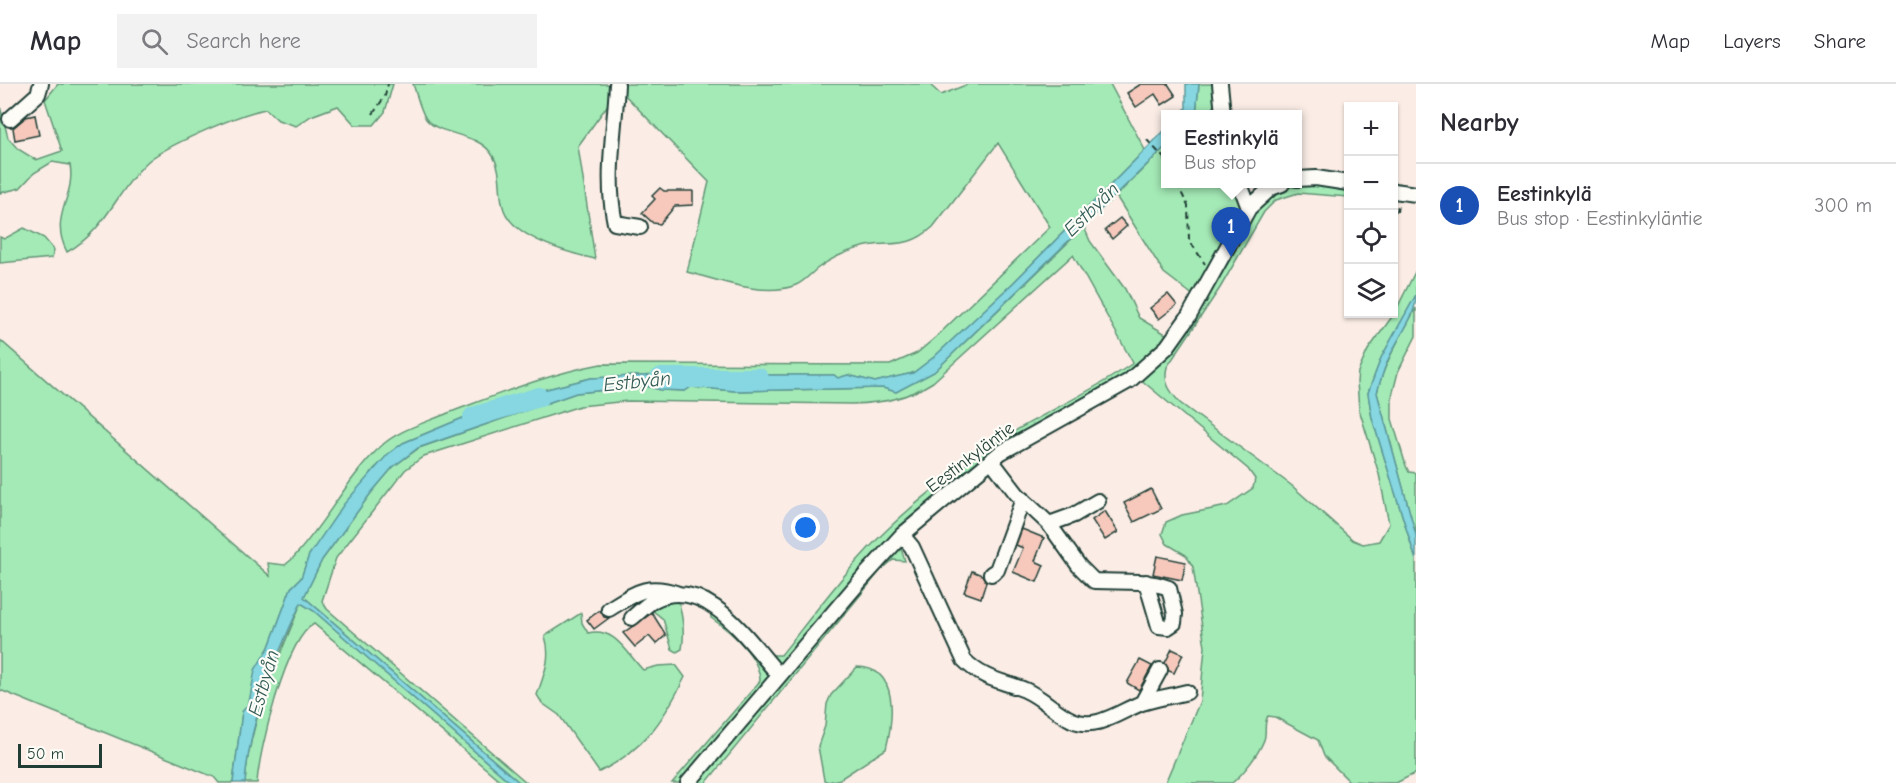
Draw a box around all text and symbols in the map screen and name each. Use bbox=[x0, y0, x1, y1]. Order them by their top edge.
search box bbox=[117, 14, 537, 68]
text: Map bbox=[30, 25, 81, 57]
icon: search bbox=[138, 25, 171, 58]
text: Search here bbox=[186, 28, 301, 54]
text: Map bbox=[1651, 29, 1690, 53]
text: Layers bbox=[1723, 29, 1781, 53]
text: Share bbox=[1814, 29, 1866, 53]
map controls bbox=[1344, 102, 1398, 318]
button: + bbox=[1344, 102, 1398, 156]
text: Nearby bbox=[1440, 108, 1519, 138]
popup bbox=[1161, 110, 1302, 188]
text: Eestinkylä bbox=[1184, 125, 1279, 151]
text: Bus stop bbox=[1184, 151, 1256, 174]
button: − bbox=[1344, 156, 1398, 210]
water label: Estbyån bbox=[1059, 178, 1124, 241]
text: Eestinkylä bbox=[1497, 181, 1592, 207]
text: 1 bbox=[1456, 194, 1463, 217]
text: 300 m bbox=[1814, 194, 1872, 217]
text: Bus stop · Eestinkyläntie bbox=[1497, 207, 1703, 230]
pin: 1 bbox=[1212, 208, 1250, 257]
button: locate bbox=[1344, 210, 1398, 264]
button: layers bbox=[1344, 264, 1398, 318]
water label: Estbyån bbox=[602, 367, 672, 396]
street label: Eestinkyläntie bbox=[922, 417, 1018, 497]
your location bbox=[791, 513, 820, 542]
water label: Estbyån bbox=[243, 647, 284, 719]
scale bar bbox=[18, 741, 102, 768]
text: 50 m bbox=[27, 745, 64, 763]

